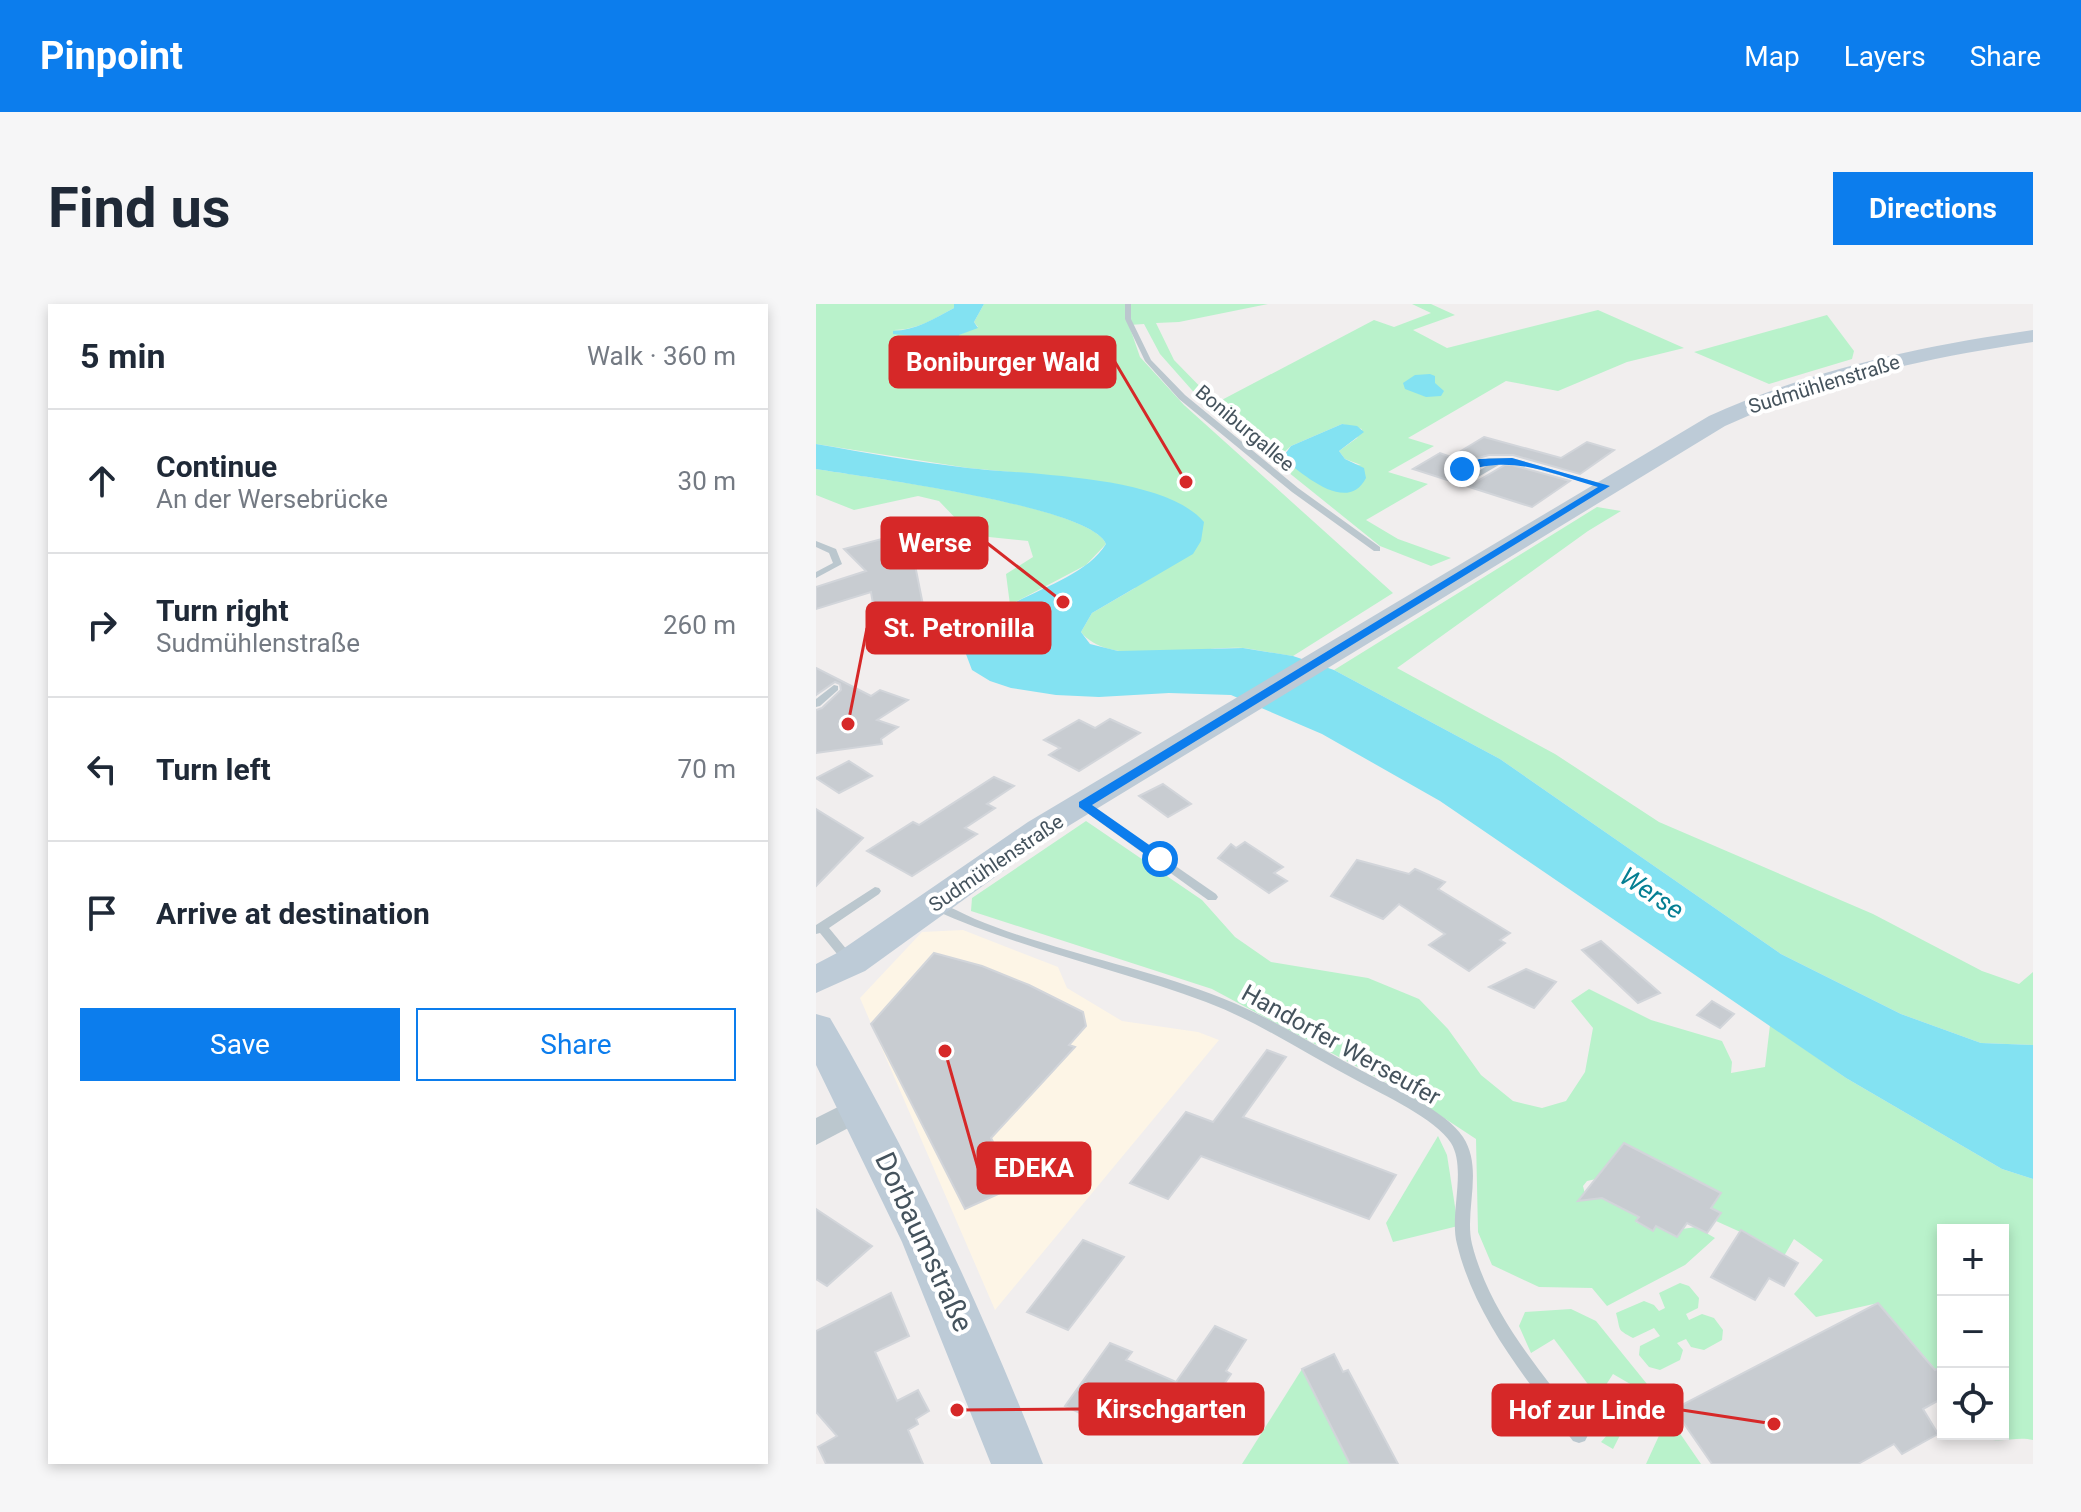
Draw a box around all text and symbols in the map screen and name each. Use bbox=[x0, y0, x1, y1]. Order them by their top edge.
text: Pinpoint bbox=[40, 34, 183, 78]
text: Map bbox=[1744, 40, 1800, 73]
text: Layers bbox=[1844, 40, 1926, 73]
text: Share bbox=[1970, 40, 2041, 73]
button: Directions bbox=[1833, 172, 2033, 245]
text: Find us bbox=[48, 175, 231, 241]
text: 5 min bbox=[80, 336, 165, 376]
callout: Boniburger Wald bbox=[890, 337, 1115, 387]
text: Walk · 360 m bbox=[587, 341, 736, 371]
text: Boniburger Wald bbox=[906, 347, 1100, 377]
street label: Sudmühlenstraße bbox=[1745, 350, 1903, 418]
street label: Boniburgallee bbox=[1191, 380, 1299, 476]
text: Continue bbox=[156, 449, 277, 484]
route end bbox=[1444, 451, 1480, 487]
icon: ahead bbox=[80, 459, 124, 503]
text: 30 m bbox=[678, 466, 736, 496]
text: An der Wersebrücke bbox=[156, 484, 388, 514]
callout: Werse bbox=[882, 518, 987, 568]
text: Werse bbox=[898, 528, 972, 558]
text: Turn right bbox=[156, 593, 289, 628]
icon: right bbox=[80, 603, 124, 647]
callout: St. Petronilla bbox=[867, 603, 1050, 653]
text: 260 m bbox=[663, 610, 736, 640]
text: St. Petronilla bbox=[883, 613, 1035, 643]
text: Sudmühlenstraße bbox=[156, 628, 360, 658]
icon: left bbox=[80, 747, 124, 791]
text: Turn left bbox=[156, 752, 271, 787]
text: 70 m bbox=[678, 754, 736, 784]
street label: Sudmühlenstraße bbox=[924, 809, 1068, 917]
route start bbox=[1142, 841, 1178, 877]
water label: Werse bbox=[1614, 861, 1690, 925]
icon: arrive bbox=[80, 891, 124, 935]
text: Arrive at destination bbox=[156, 896, 430, 931]
street label: Handorfer Werseufer bbox=[1237, 979, 1445, 1111]
button: Save bbox=[80, 1008, 400, 1081]
button: Share bbox=[416, 1008, 736, 1081]
callout: EDEKA bbox=[978, 1143, 1090, 1193]
street label: Dorbaumstraße bbox=[868, 1147, 980, 1337]
text: EDEKA bbox=[994, 1153, 1075, 1183]
map controls bbox=[1937, 1224, 2009, 1440]
button: + bbox=[1937, 1224, 2009, 1296]
button: − bbox=[1937, 1296, 2009, 1368]
button: locate bbox=[1937, 1368, 2009, 1440]
callout: Kirschgarten bbox=[1080, 1384, 1263, 1434]
callout: Hof zur Linde bbox=[1493, 1385, 1682, 1435]
text: Kirschgarten bbox=[1096, 1394, 1246, 1424]
text: Hof zur Linde bbox=[1509, 1395, 1665, 1425]

